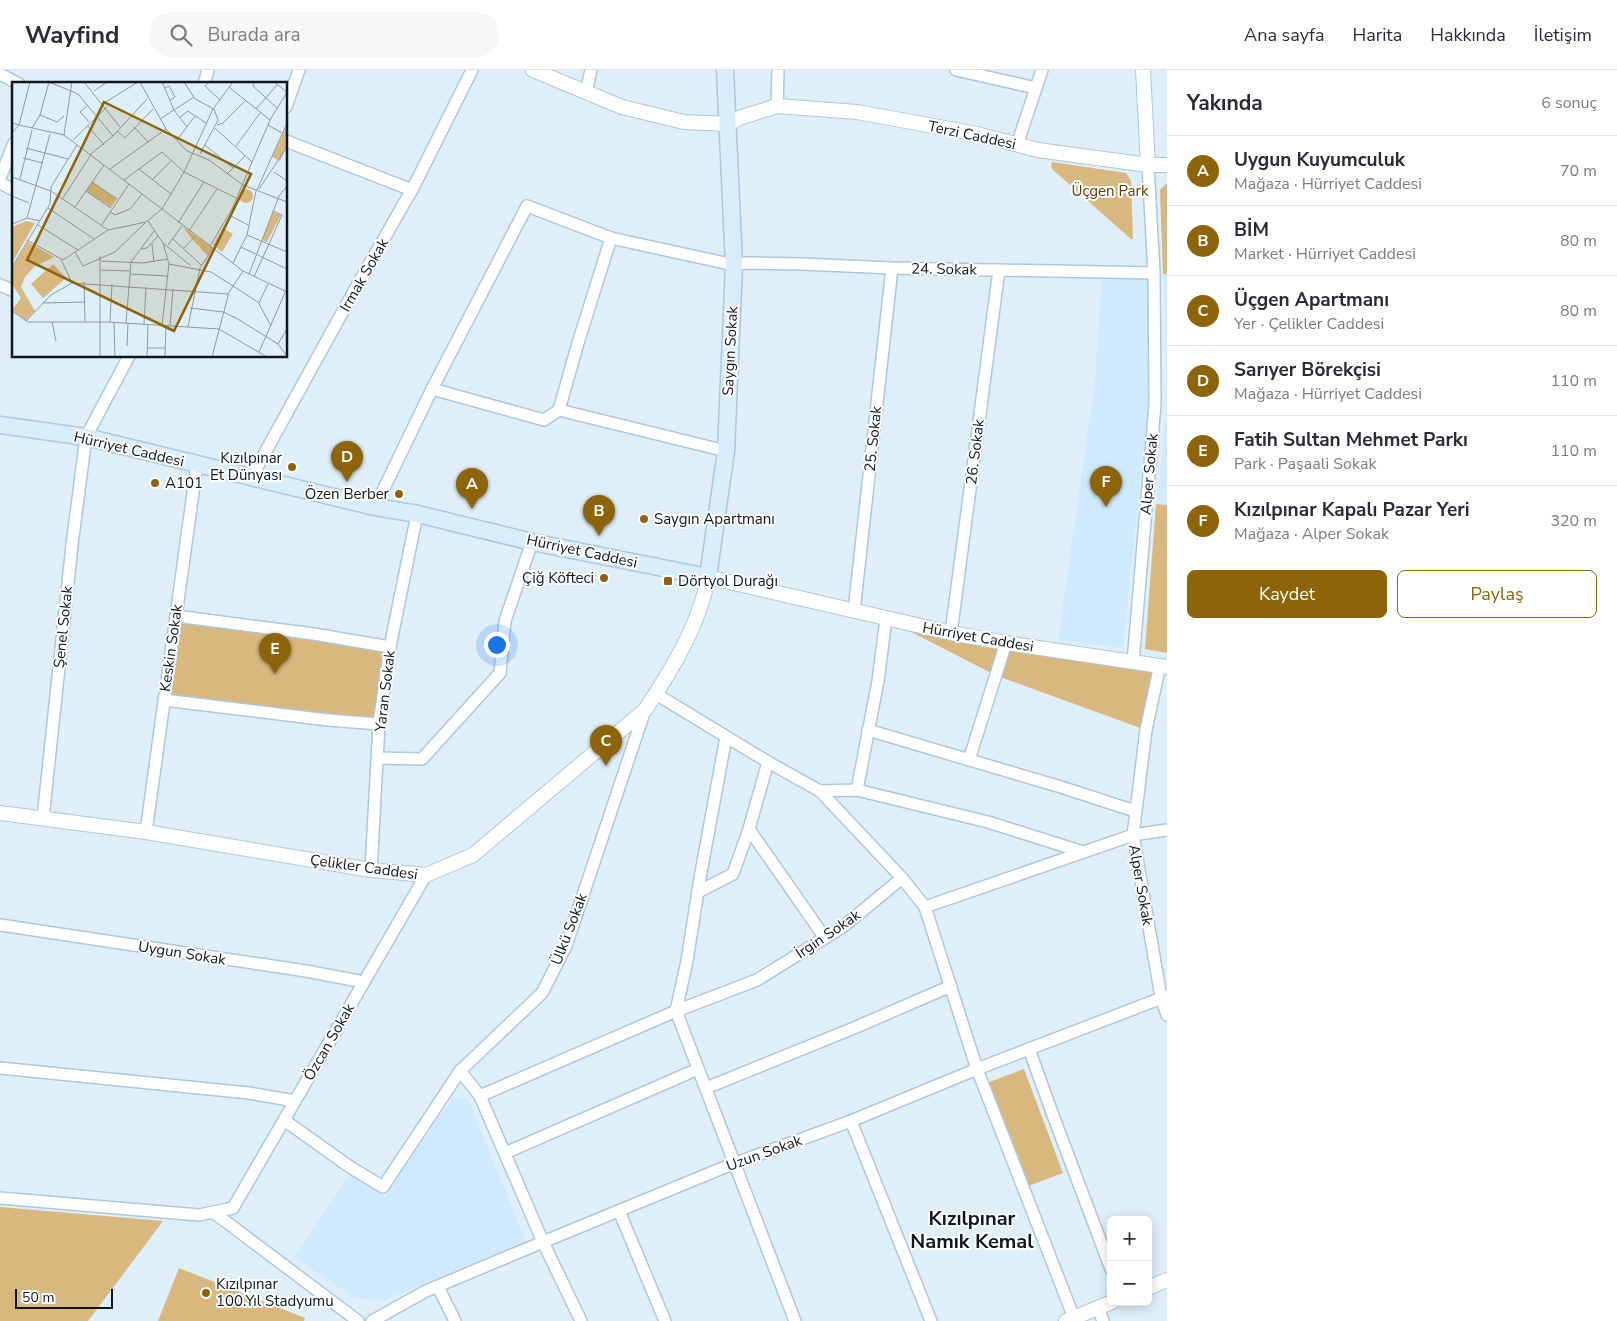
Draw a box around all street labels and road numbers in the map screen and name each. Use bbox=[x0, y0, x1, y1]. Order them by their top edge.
street label: Terzi Caddesi bbox=[926, 116, 1018, 154]
street label: Irmak Sokak bbox=[335, 234, 393, 315]
street label: 24. Sokak bbox=[911, 258, 978, 280]
street label: Saygın Sokak bbox=[718, 305, 742, 396]
street label: 25. Sokak bbox=[860, 405, 886, 473]
street label: 26. Sokak bbox=[961, 418, 989, 486]
street label: Hürriyet Caddesi bbox=[72, 427, 186, 471]
street label: Alper Sokak bbox=[1135, 432, 1163, 516]
street label: Hürriyet Caddesi bbox=[525, 530, 639, 572]
street label: Şenel Sokak bbox=[49, 584, 77, 669]
street label: Keskin Sokak bbox=[155, 602, 187, 693]
street label: Hürriyet Caddesi bbox=[921, 617, 1035, 657]
street label: Yaran Sokak bbox=[370, 649, 400, 734]
street label: Alper Sokak bbox=[1124, 843, 1158, 927]
street label: Çelikler Caddesi bbox=[309, 850, 419, 884]
street label: Ülkü Sokak bbox=[546, 890, 592, 968]
street label: İrgin Sokak bbox=[792, 905, 865, 963]
street label: Uygun Sokak bbox=[137, 936, 228, 970]
street label: Özcan Sokak bbox=[299, 999, 359, 1084]
street label: Uzun Sokak bbox=[723, 1130, 805, 1176]

